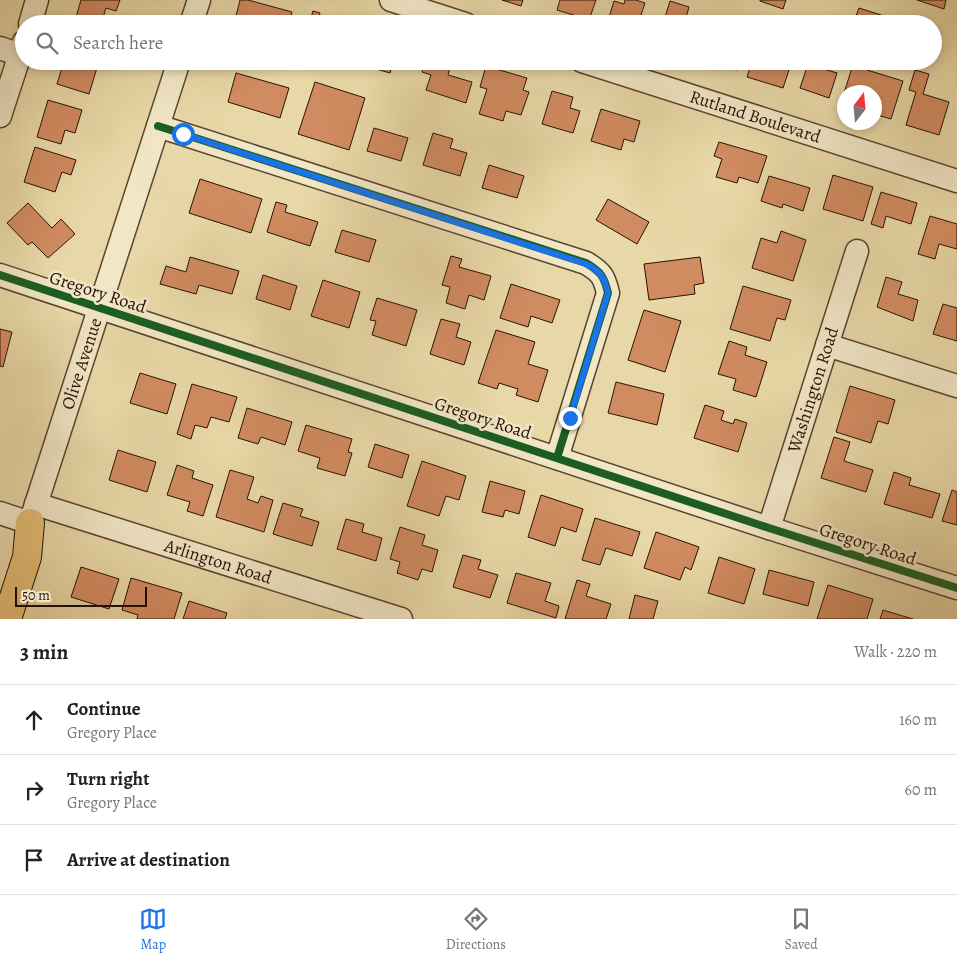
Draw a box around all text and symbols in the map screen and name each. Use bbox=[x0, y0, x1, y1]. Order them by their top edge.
search box bbox=[15, 15, 942, 70]
icon: search bbox=[33, 29, 61, 57]
text: Search here bbox=[73, 30, 163, 56]
street label: Rutland Boulevard bbox=[687, 84, 824, 149]
north arrow bbox=[837, 85, 882, 130]
route start bbox=[172, 123, 195, 146]
street label: Gregory Road bbox=[47, 265, 150, 319]
street label: Olive Avenue bbox=[55, 315, 107, 413]
street label: Washington Road bbox=[781, 324, 844, 457]
street label: Gregory Road bbox=[432, 391, 535, 445]
route end bbox=[559, 407, 582, 430]
street label: Gregory Road bbox=[817, 517, 920, 571]
street label: Arlington Road bbox=[161, 533, 275, 590]
scale bar bbox=[15, 584, 148, 607]
text: 50 m bbox=[22, 586, 50, 605]
text: 3 min bbox=[20, 638, 68, 666]
text: Walk · 220 m bbox=[854, 641, 937, 663]
text: Continue bbox=[67, 696, 141, 722]
icon: ahead bbox=[20, 706, 48, 734]
text: 160 m bbox=[899, 709, 937, 731]
text: Gregory Place bbox=[67, 722, 157, 744]
text: Turn right bbox=[67, 766, 149, 792]
icon: right bbox=[20, 776, 48, 804]
text: 60 m bbox=[905, 779, 937, 801]
text: Gregory Place bbox=[67, 792, 157, 814]
icon: arrive bbox=[20, 846, 48, 874]
text: Arrive at destination bbox=[67, 847, 230, 873]
tab: Map bbox=[139, 905, 167, 954]
tab: Directions bbox=[446, 905, 506, 954]
tab: Saved bbox=[785, 905, 818, 954]

